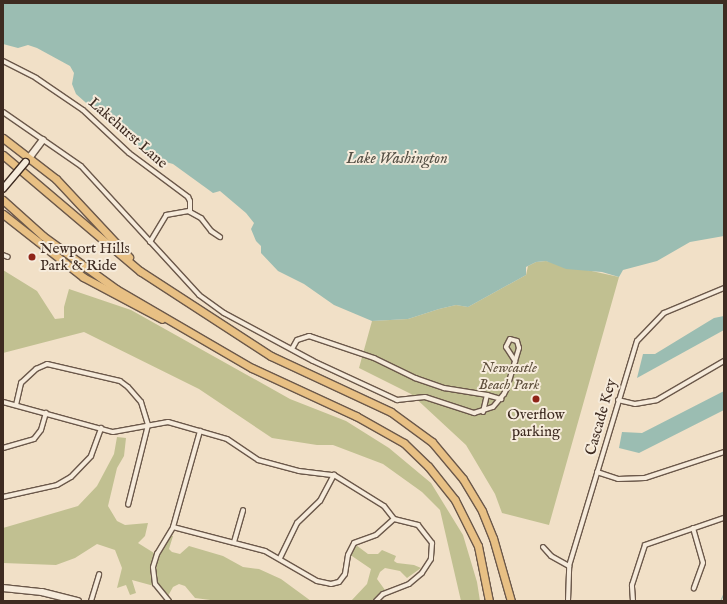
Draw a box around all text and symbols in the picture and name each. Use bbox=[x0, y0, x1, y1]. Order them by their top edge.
street label: Lakehurst Lane bbox=[85, 94, 171, 172]
water label: Lake Washington bbox=[346, 149, 448, 169]
place label: Newport Hills Park & Ride bbox=[40, 239, 130, 274]
marker: Newport Hills Park & Ride bbox=[27, 252, 37, 262]
park label: Newcastle Beach Park bbox=[479, 358, 539, 393]
street label: Cascade Key bbox=[582, 377, 620, 457]
marker: Overflow parking bbox=[531, 394, 541, 404]
place label: Overflow parking bbox=[507, 405, 565, 440]

